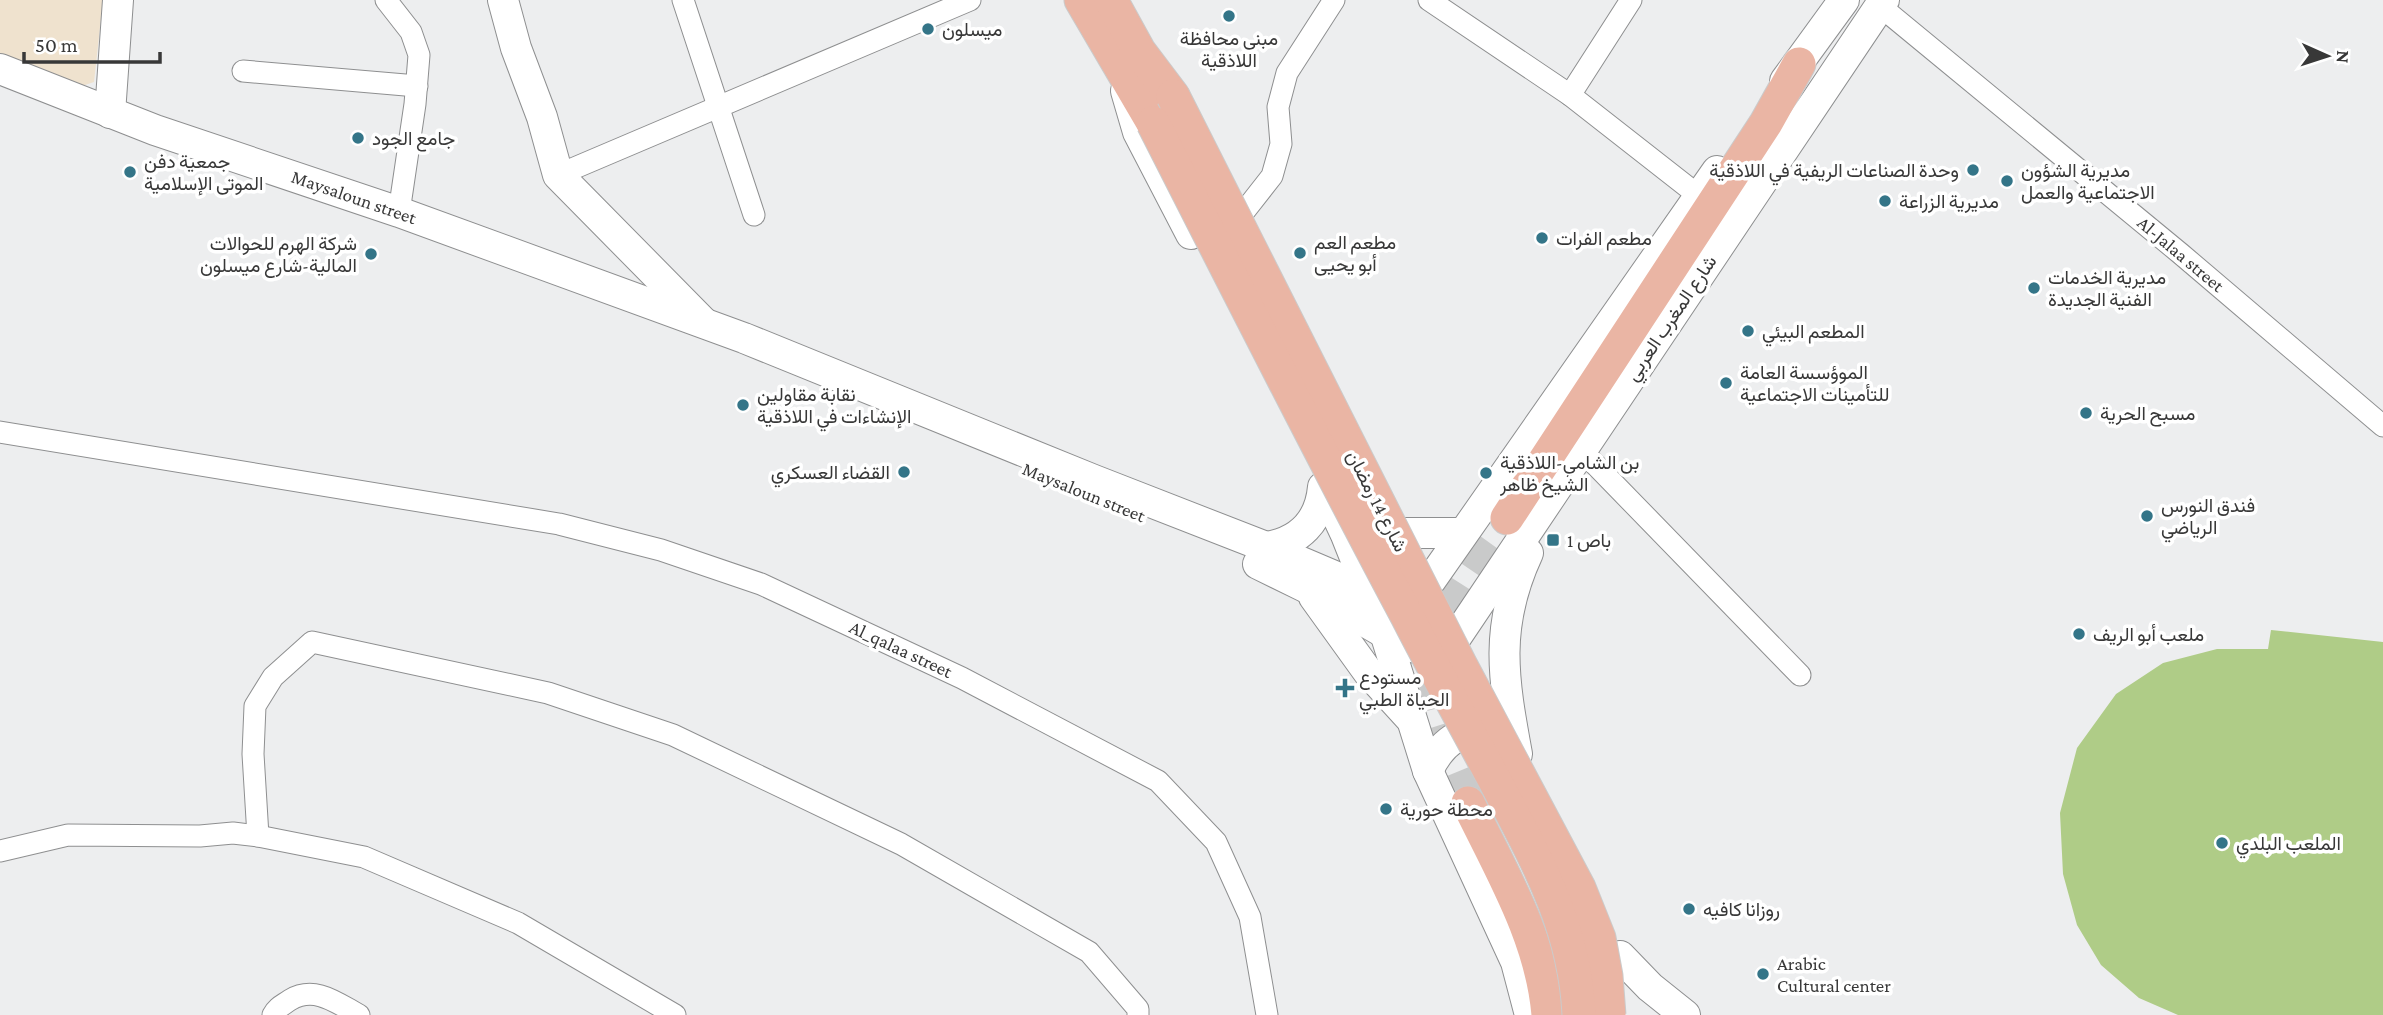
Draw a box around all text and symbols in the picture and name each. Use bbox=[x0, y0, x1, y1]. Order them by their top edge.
marker: مبنى محافظة اللاذقية bbox=[1221, 8, 1237, 24]
place label: ميسلون bbox=[942, 19, 1002, 41]
scale bar bbox=[24, 21, 161, 65]
marker: ميسلون bbox=[920, 21, 936, 37]
north arrow bbox=[2292, 21, 2362, 91]
place label: مبنى محافظة اللاذقية bbox=[1180, 28, 1278, 72]
text: 50 m bbox=[35, 33, 78, 57]
text: N bbox=[2333, 50, 2354, 64]
place label: جامع الجود bbox=[372, 128, 455, 152]
marker: جامع الجود bbox=[350, 130, 366, 146]
place label: جمعية دفن الموتى الإسلامية bbox=[144, 151, 263, 196]
place label: وحدة الصناعات الريفية في اللاذقية bbox=[1709, 160, 1959, 186]
place label: مديرية الشؤون الاجتماعية والعمل bbox=[2021, 160, 2155, 204]
marker: وحدة الصناعات الريفية في اللاذقية bbox=[1965, 162, 1981, 178]
marker: جمعية دفن الموتى الإسلامية bbox=[122, 164, 138, 180]
street label: Maysaloun street bbox=[289, 166, 420, 228]
marker: مديرية الشؤون الاجتماعية والعمل bbox=[1999, 173, 2015, 189]
place label: مديرية الزراعة bbox=[1899, 191, 1999, 213]
marker: مديرية الزراعة bbox=[1877, 193, 1893, 209]
street label: Al-Jalaa street bbox=[2134, 212, 2229, 297]
place label: مطعم الفرات bbox=[1556, 228, 1652, 251]
marker: مطعم الفرات bbox=[1534, 230, 1550, 246]
place label: مطعم العم أبو يحيى bbox=[1314, 232, 1396, 276]
place label: شركة الهرم للحوالات المالية-شارع ميسلون bbox=[200, 233, 357, 278]
marker: مطعم العم أبو يحيى bbox=[1292, 245, 1308, 261]
marker: شركة الهرم للحوالات المالية-شارع ميسلون bbox=[363, 246, 379, 262]
street label: شارع المغرب العربي bbox=[1621, 251, 1725, 388]
place label: مديرية الخدمات الفنية الجديدة bbox=[2048, 267, 2166, 311]
marker: مديرية الخدمات الفنية الجديدة bbox=[2026, 280, 2042, 296]
place label: المطعم البيئي bbox=[1762, 321, 1865, 347]
marker: المطعم البيئي bbox=[1740, 323, 1756, 339]
place label: الموؤسسة العامة للتأمينات الاجتماعية bbox=[1740, 362, 1890, 406]
marker: الموؤسسة العامة للتأمينات الاجتماعية bbox=[1718, 375, 1734, 391]
place label: نقابة مقاولين الإنشاءات في اللاذقية bbox=[757, 384, 911, 432]
marker: نقابة مقاولين الإنشاءات في اللاذقية bbox=[735, 397, 751, 413]
place label: مسبح الحرية bbox=[2100, 403, 2195, 427]
marker: مسبح الحرية bbox=[2078, 405, 2094, 421]
street label: شارع 14 رمضان bbox=[1341, 447, 1411, 556]
place label: بن الشامي-اللاذقية الشيخ ظاهر bbox=[1499, 452, 1639, 498]
street label: Maysaloun street bbox=[1019, 458, 1149, 526]
place label: القضاء العسكري bbox=[771, 462, 890, 488]
marker: القضاء العسكري bbox=[896, 464, 912, 480]
marker: بن الشامي-اللاذقية الشيخ ظاهر bbox=[1478, 465, 1494, 481]
place label: فندق النورس الرياضي bbox=[2161, 495, 2255, 543]
marker: فندق النورس الرياضي bbox=[2139, 508, 2155, 524]
place label: باص 1 bbox=[1567, 530, 1611, 552]
marker: باص 1 bbox=[1545, 532, 1561, 548]
street label: Al_qalaa street bbox=[846, 616, 956, 682]
place label: ملعب أبو الريف bbox=[2093, 624, 2204, 646]
marker: ملعب أبو الريف bbox=[2071, 626, 2087, 642]
place label: مستودع الحياة الطبي bbox=[1359, 667, 1450, 715]
marker: مستودع الحياة الطبي bbox=[1337, 680, 1353, 696]
place label: محطة حورية bbox=[1400, 799, 1493, 821]
marker: محطة حورية bbox=[1378, 801, 1394, 817]
place label: الملعب البلدي bbox=[2236, 833, 2341, 859]
marker: الملعب البلدي bbox=[2214, 835, 2230, 851]
place label: روزانا كافيه bbox=[1703, 899, 1780, 921]
marker: روزانا كافيه bbox=[1681, 901, 1697, 917]
place label: Arabic Cultural center bbox=[1777, 953, 1891, 996]
marker: Arabic Cultural center bbox=[1755, 966, 1771, 982]

